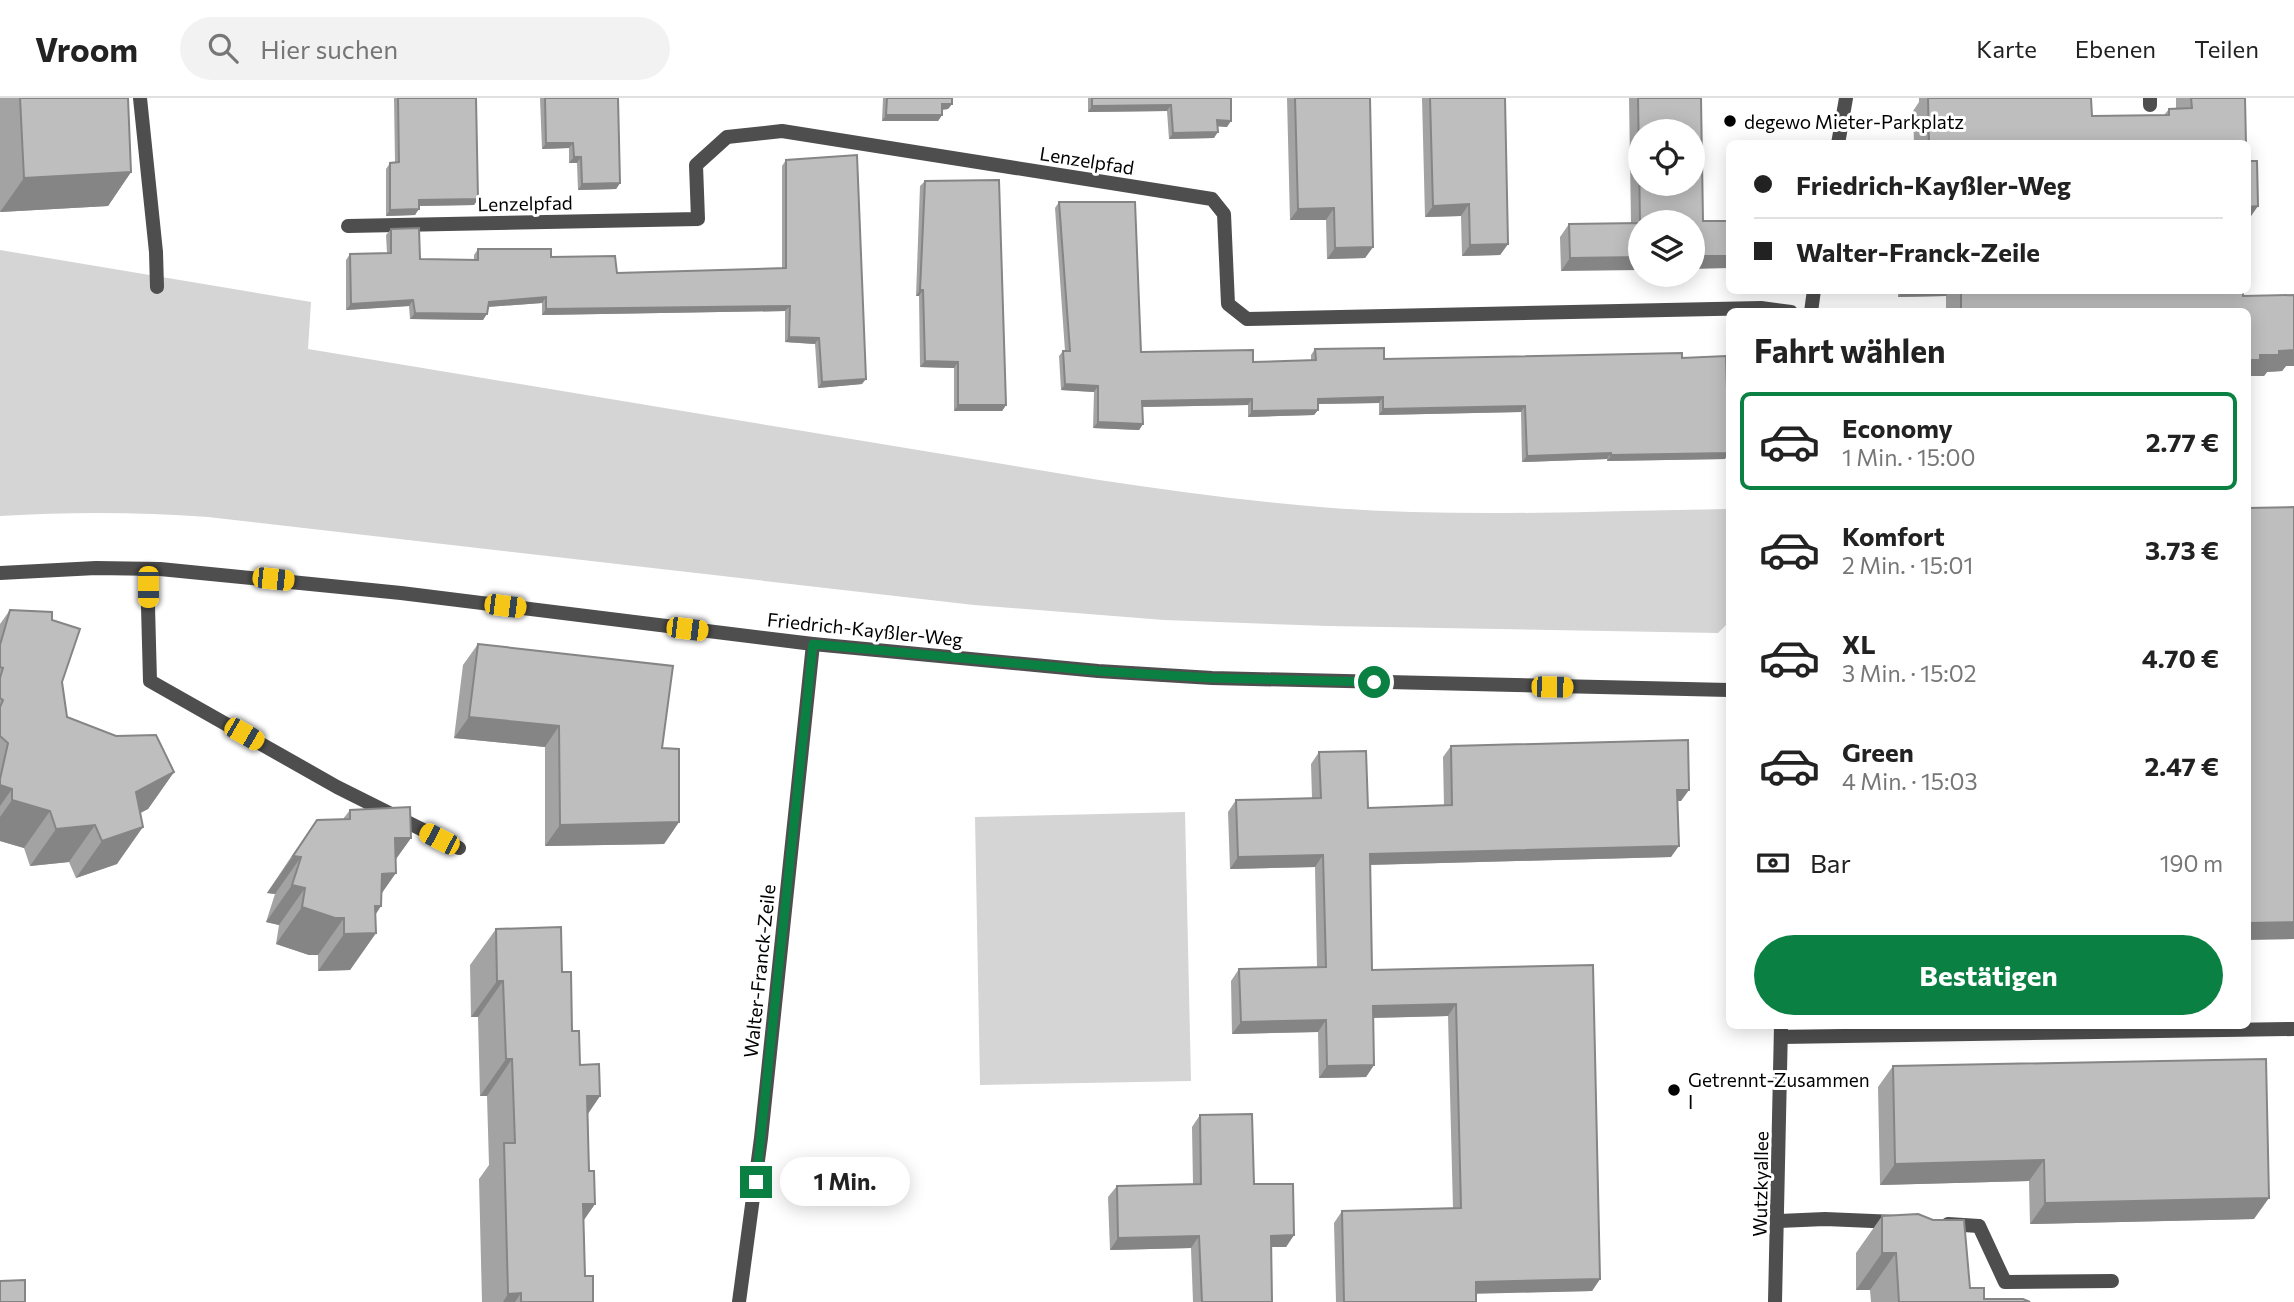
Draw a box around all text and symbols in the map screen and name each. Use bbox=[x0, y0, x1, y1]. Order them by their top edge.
search box bbox=[180, 17, 670, 80]
text: Vroom bbox=[35, 28, 138, 69]
icon: search bbox=[204, 29, 242, 67]
text: Hier suchen bbox=[260, 33, 398, 64]
text: Karte bbox=[1976, 34, 2037, 63]
text: Ebenen bbox=[2075, 34, 2156, 63]
text: Teilen bbox=[2194, 34, 2259, 63]
place label: degewo Mieter-Parkplatz bbox=[1744, 110, 1964, 133]
marker: degewo Mieter-Parkplatz bbox=[1722, 113, 1738, 129]
map controls bbox=[1628, 119, 1705, 287]
button: locate bbox=[1628, 119, 1705, 196]
street label: Lenzelpfad bbox=[1038, 141, 1136, 179]
text: Friedrich-Kayßler-Weg bbox=[1796, 169, 2071, 200]
street label: Lenzelpfad bbox=[477, 191, 573, 215]
button: layers bbox=[1628, 210, 1705, 287]
text: Walter-Franck-Zeile bbox=[1796, 236, 2040, 267]
text: Fahrt wählen bbox=[1754, 330, 1946, 370]
icon: car bbox=[1758, 410, 1821, 473]
text: Economy bbox=[1842, 412, 1953, 443]
text: 2.77 € bbox=[2146, 426, 2219, 457]
text: 1 Min. · 15:00 bbox=[1842, 443, 1976, 471]
icon: car bbox=[1758, 518, 1821, 581]
text: Komfort bbox=[1842, 520, 1945, 551]
text: 3.73 € bbox=[2145, 534, 2219, 565]
text: 2 Min. · 15:01 bbox=[1842, 551, 1973, 579]
car bbox=[138, 566, 159, 608]
car bbox=[252, 566, 295, 592]
car bbox=[483, 593, 528, 619]
street label: Friedrich-Kayßler-Weg bbox=[766, 607, 964, 651]
car bbox=[665, 616, 710, 642]
icon: car bbox=[1758, 626, 1821, 689]
text: XL bbox=[1842, 628, 1876, 659]
text: 4.70 € bbox=[2142, 642, 2219, 673]
text: 3 Min. · 15:02 bbox=[1842, 659, 1976, 687]
route start bbox=[1358, 666, 1390, 698]
car bbox=[1531, 676, 1574, 698]
car bbox=[221, 714, 268, 754]
icon: car bbox=[1758, 734, 1821, 797]
text: Green bbox=[1842, 736, 1914, 767]
text: 2.47 € bbox=[2145, 750, 2219, 781]
text: 4 Min. · 15:03 bbox=[1842, 767, 1978, 795]
car bbox=[416, 820, 463, 858]
icon: cash bbox=[1754, 844, 1792, 882]
text: Bar bbox=[1810, 847, 1851, 878]
text: 190 m bbox=[2160, 849, 2223, 877]
street label: Walter-Franck-Zeile bbox=[738, 883, 780, 1059]
button: Bestätigen bbox=[1754, 935, 2223, 1015]
place label: Getrennt-Zusammen I bbox=[1688, 1068, 1870, 1113]
marker: Getrennt-Zusammen I bbox=[1666, 1082, 1682, 1098]
street label: Wutzkyallee bbox=[1748, 1131, 1772, 1237]
callout: 1 Min. bbox=[780, 1158, 910, 1206]
route end bbox=[740, 1166, 772, 1198]
text: 1 Min. bbox=[814, 1167, 876, 1195]

